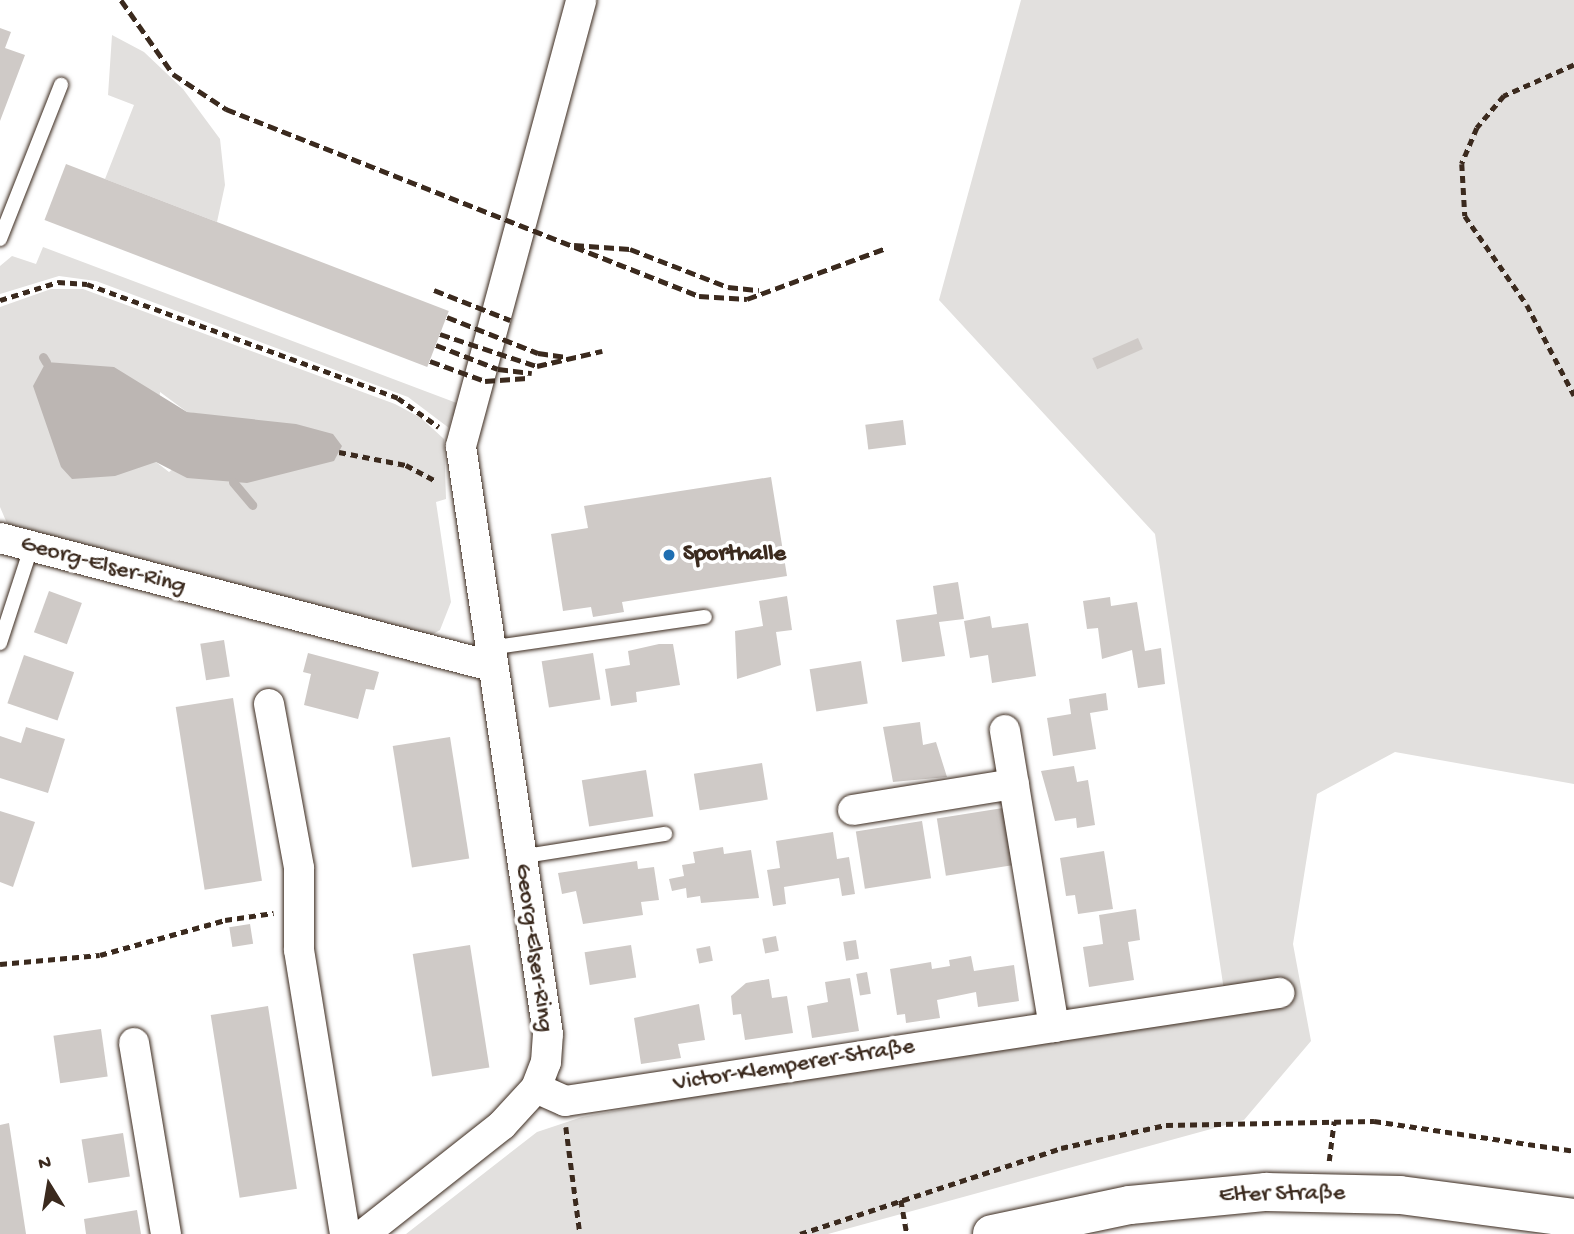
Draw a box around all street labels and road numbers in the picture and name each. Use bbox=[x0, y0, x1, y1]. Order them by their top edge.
street label: Georg-Elser-Ring bbox=[17, 530, 189, 602]
street label: Georg-Elser-Ring bbox=[507, 862, 559, 1034]
street label: Victor-Klemperer-Straße bbox=[671, 1033, 917, 1099]
street label: Elter Straße bbox=[1219, 1179, 1345, 1211]

